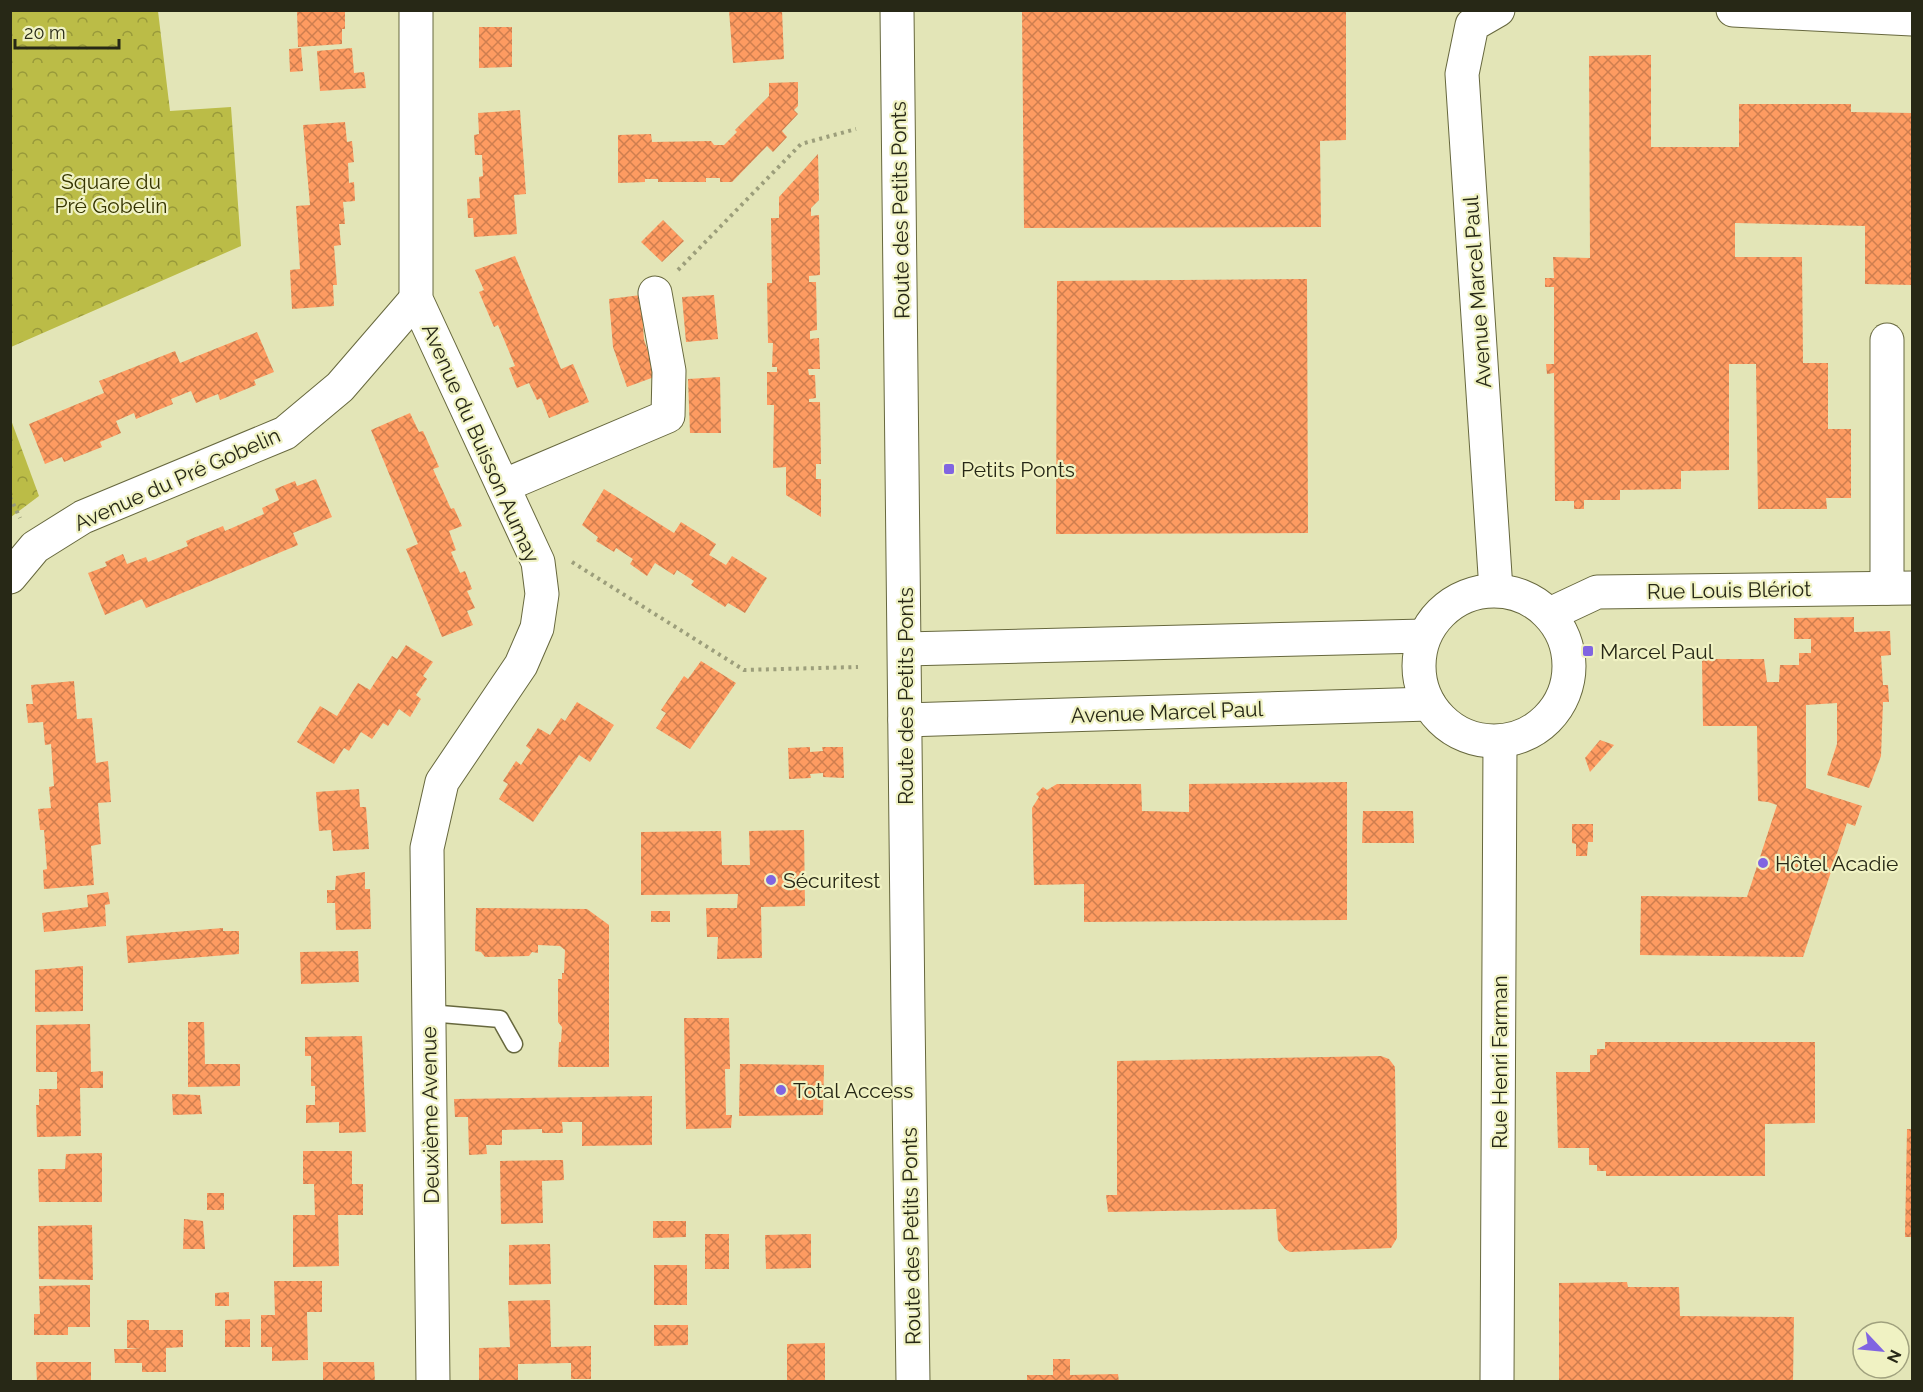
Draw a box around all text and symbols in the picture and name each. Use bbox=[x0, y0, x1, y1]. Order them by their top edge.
scale bar bbox=[15, 12, 118, 50]
text: 20 m bbox=[24, 22, 66, 43]
street label: Route des Petits Ponts bbox=[886, 101, 914, 319]
park label: Square du Pré Gobelin bbox=[54, 169, 168, 218]
street label: Avenue Marcel Paul bbox=[1458, 195, 1496, 389]
street label: Avenue du Buisson Aumay bbox=[417, 320, 545, 566]
street label: Avenue du Pré Gobelin bbox=[70, 422, 284, 536]
place label: Petits Ponts bbox=[961, 457, 1075, 482]
marker: Petits Ponts bbox=[942, 462, 956, 476]
street label: Rue Louis Blériot bbox=[1647, 576, 1811, 604]
street label: Route des Petits Ponts bbox=[893, 587, 918, 805]
place label: Marcel Paul bbox=[1600, 639, 1714, 664]
marker: Marcel Paul bbox=[1581, 644, 1595, 658]
street label: Avenue Marcel Paul bbox=[1070, 696, 1264, 728]
place label: Hôtel Acadie bbox=[1775, 851, 1898, 876]
marker: Hôtel Acadie bbox=[1756, 856, 1770, 870]
place label: Sécuritest bbox=[783, 868, 880, 893]
marker: Sécuritest bbox=[764, 873, 778, 887]
street label: Rue Henri Farman bbox=[1487, 975, 1512, 1149]
street label: Deuxième Avenue bbox=[416, 1026, 444, 1204]
place label: Total Access bbox=[793, 1078, 913, 1103]
marker: Total Access bbox=[774, 1083, 788, 1097]
street label: Route des Petits Ponts bbox=[897, 1127, 925, 1345]
north arrow bbox=[1851, 1320, 1911, 1380]
text: N bbox=[1883, 1347, 1905, 1366]

